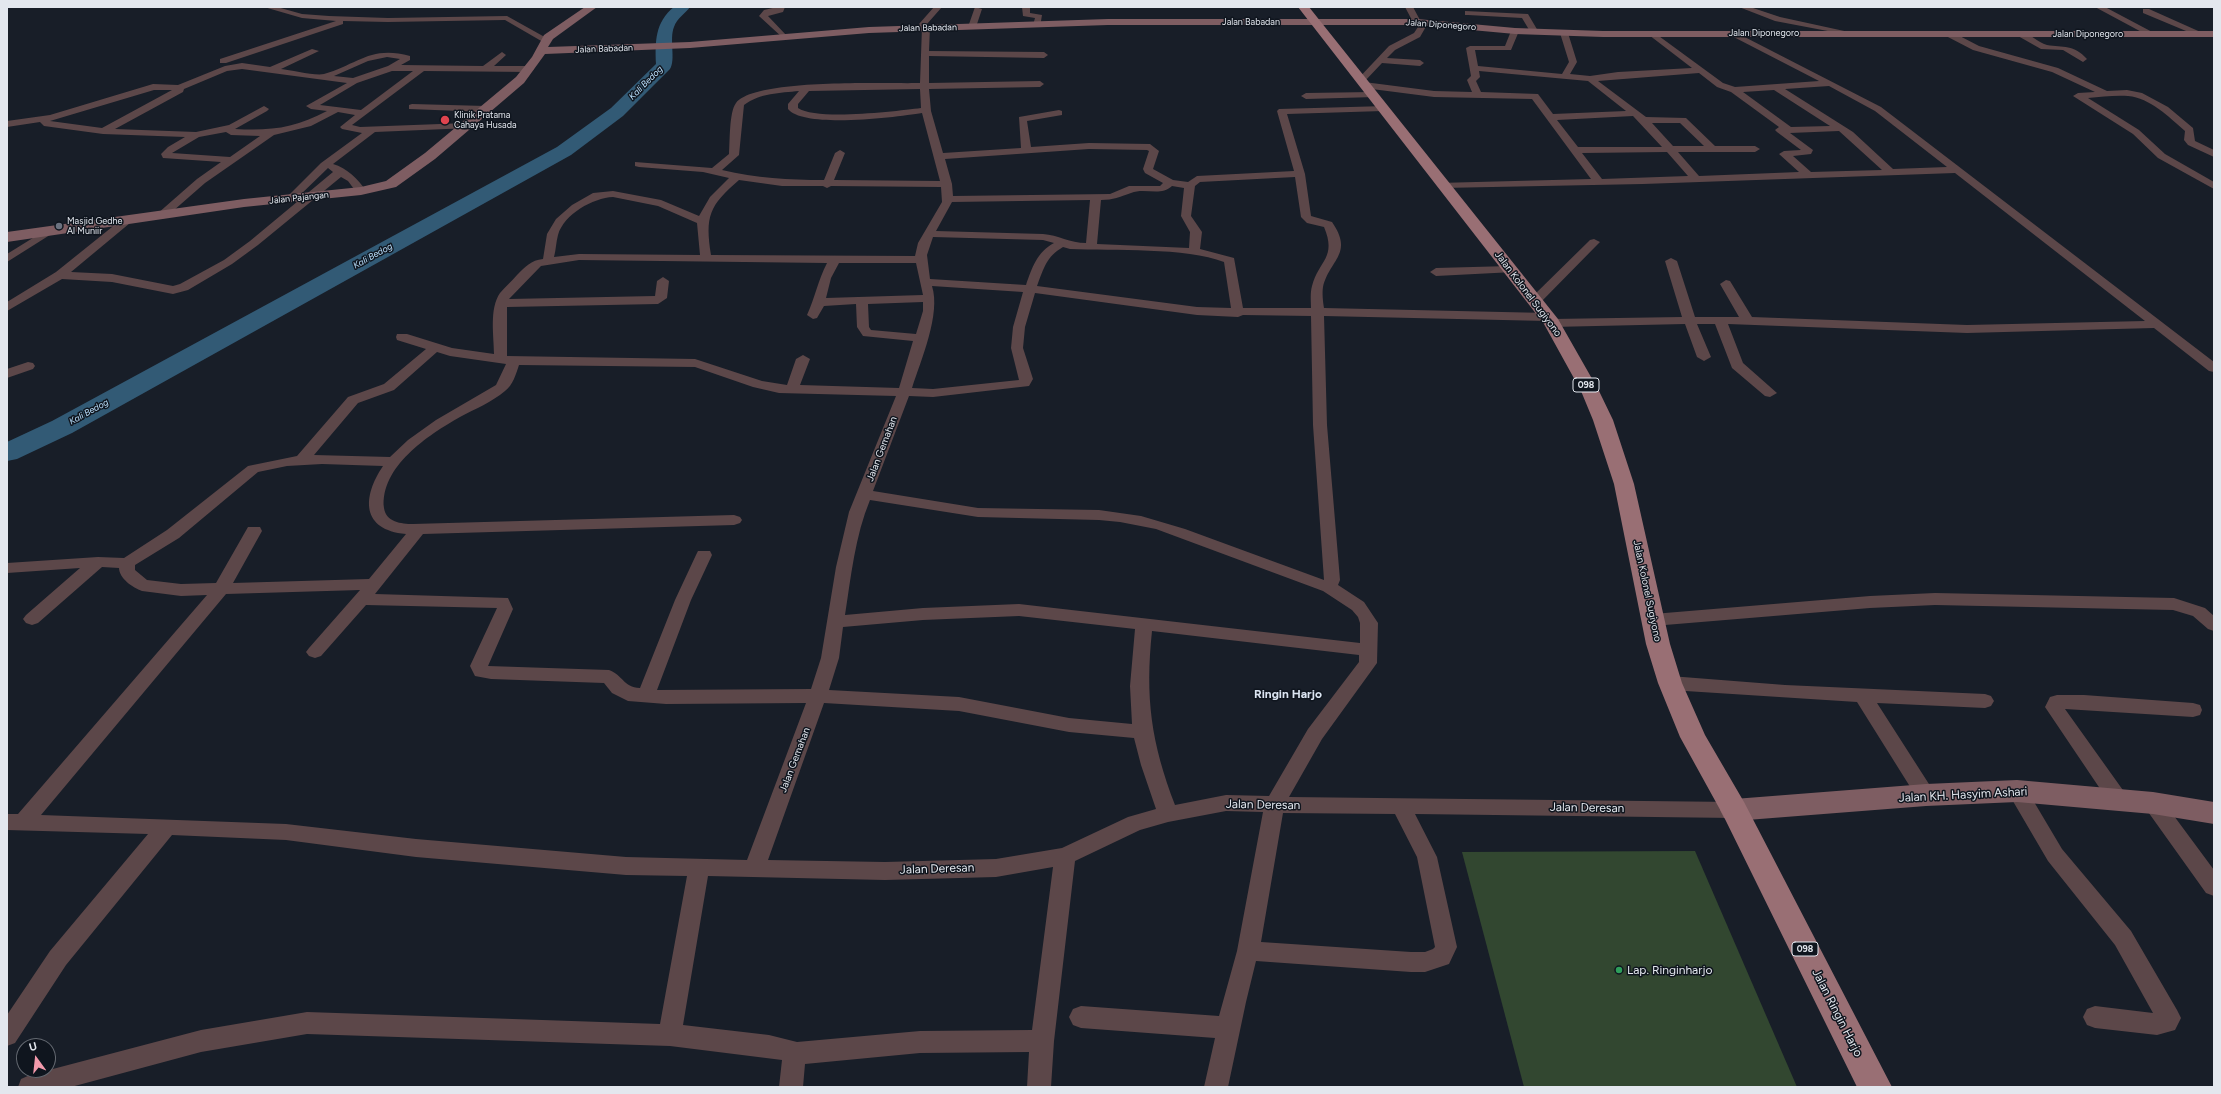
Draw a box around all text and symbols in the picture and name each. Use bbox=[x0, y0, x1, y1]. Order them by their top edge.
street label: Jalan Babadan bbox=[1222, 17, 1280, 27]
street label: Jalan Diponegoro bbox=[1405, 17, 1477, 33]
street label: Jalan Babadan bbox=[899, 22, 957, 34]
street label: Jalan Diponegoro bbox=[1729, 28, 1799, 38]
street label: Jalan Diponegoro bbox=[2053, 29, 2123, 39]
street label: Jalan Babadan bbox=[575, 43, 633, 55]
water label: Kali Bedog bbox=[627, 64, 665, 102]
place label: Klinik Pratama Cahaya Husada bbox=[454, 110, 516, 131]
marker: Klinik Pratama Cahaya Husada bbox=[439, 114, 451, 126]
street label: Jalan Pajangan bbox=[269, 190, 329, 206]
place label: Masjid Gedhe Al Muniir bbox=[67, 216, 122, 237]
marker: Masjid Gedhe Al Muniir bbox=[54, 221, 64, 231]
water label: Kali Bedog bbox=[351, 241, 395, 271]
street label: Jalan Kolonel Sugiyono bbox=[1492, 249, 1564, 339]
road number: 098 bbox=[1573, 378, 1599, 392]
water label: Kali Bedog bbox=[67, 397, 111, 427]
street label: Jalan Gemahan bbox=[864, 415, 900, 483]
street label: Jalan Kolonel Sugiyono bbox=[1630, 539, 1664, 643]
district label: Ringin Harjo bbox=[1254, 687, 1322, 701]
street label: Jalan Gemahan bbox=[777, 726, 813, 794]
street label: Jalan KH. Hasyim Ashari bbox=[1898, 784, 2028, 806]
street label: Jalan Deresan bbox=[1226, 797, 1300, 813]
street label: Jalan Deresan bbox=[1550, 800, 1624, 816]
street label: Jalan Deresan bbox=[899, 861, 975, 877]
road number: 098 bbox=[1792, 942, 1818, 956]
place label: Lap. Ringinharjo bbox=[1627, 963, 1712, 977]
marker: Lap. Ringinharjo bbox=[1614, 965, 1624, 975]
street label: Jalan Ringin Harjo bbox=[1809, 967, 1865, 1059]
north arrow bbox=[16, 1038, 56, 1078]
text: U bbox=[28, 1040, 38, 1054]

